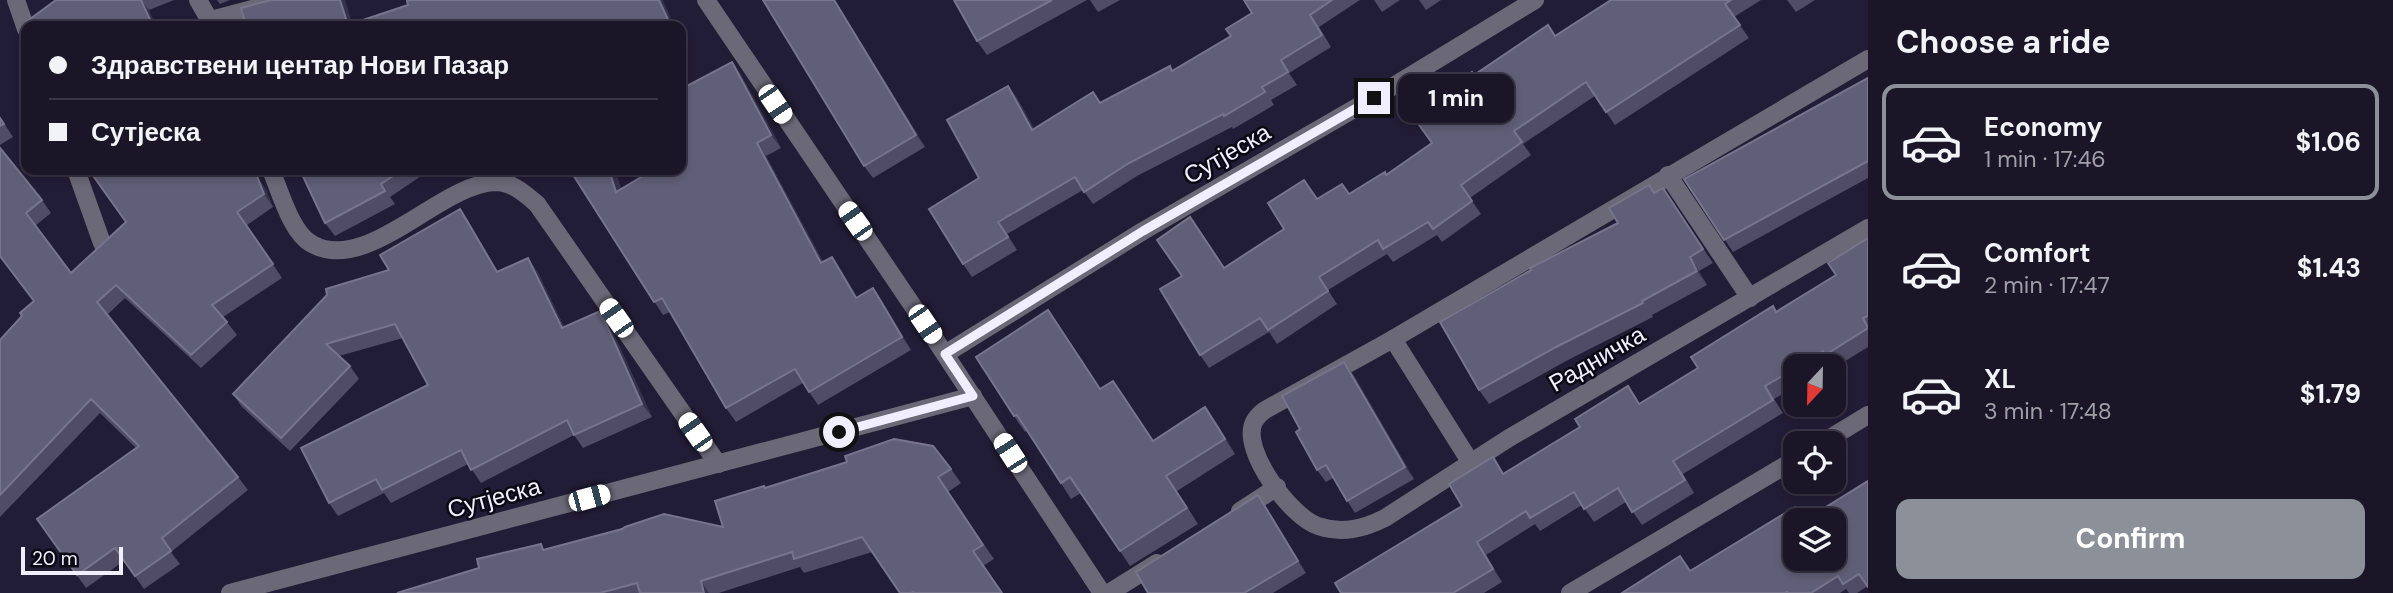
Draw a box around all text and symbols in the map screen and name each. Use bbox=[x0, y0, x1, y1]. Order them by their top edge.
text: Choose a ride bbox=[1896, 21, 2111, 63]
text: Здравствени центар Нови Пазар bbox=[91, 48, 509, 82]
callout: 1 min bbox=[1398, 74, 1514, 122]
car bbox=[755, 81, 796, 127]
route end bbox=[1358, 82, 1390, 114]
text: 1 min bbox=[1428, 83, 1484, 113]
text: Economy bbox=[1984, 110, 2102, 144]
icon: car bbox=[1900, 111, 1963, 174]
text: Сутјеска bbox=[91, 115, 201, 149]
street label: Сутјеска bbox=[1178, 116, 1276, 191]
text: $1.06 bbox=[2296, 125, 2361, 159]
text: 1 min · 17:46 bbox=[1984, 144, 2106, 174]
car bbox=[835, 198, 876, 244]
text: Comfort bbox=[1984, 236, 2090, 270]
icon: car bbox=[1900, 237, 1963, 300]
text: $1.43 bbox=[2297, 251, 2361, 285]
text: 2 min · 17:47 bbox=[1984, 270, 2110, 300]
car bbox=[596, 295, 637, 341]
car bbox=[905, 301, 946, 347]
street label: Радничка bbox=[1543, 318, 1651, 399]
north arrow bbox=[1783, 354, 1846, 416]
map controls bbox=[1783, 354, 1846, 571]
text: XL bbox=[1984, 362, 2016, 396]
icon: car bbox=[1900, 363, 1963, 426]
text: $1.79 bbox=[2300, 377, 2361, 411]
text: 3 min · 17:48 bbox=[1984, 396, 2112, 426]
car bbox=[675, 409, 716, 455]
route start bbox=[823, 416, 855, 448]
car bbox=[990, 430, 1031, 476]
button: locate bbox=[1783, 431, 1846, 494]
street label: Сутјеска bbox=[444, 470, 545, 525]
car bbox=[566, 482, 613, 514]
button: Confirm bbox=[1896, 499, 2365, 579]
button: layers bbox=[1783, 508, 1846, 571]
scale bar bbox=[21, 544, 122, 576]
text: 20 m bbox=[32, 546, 78, 571]

